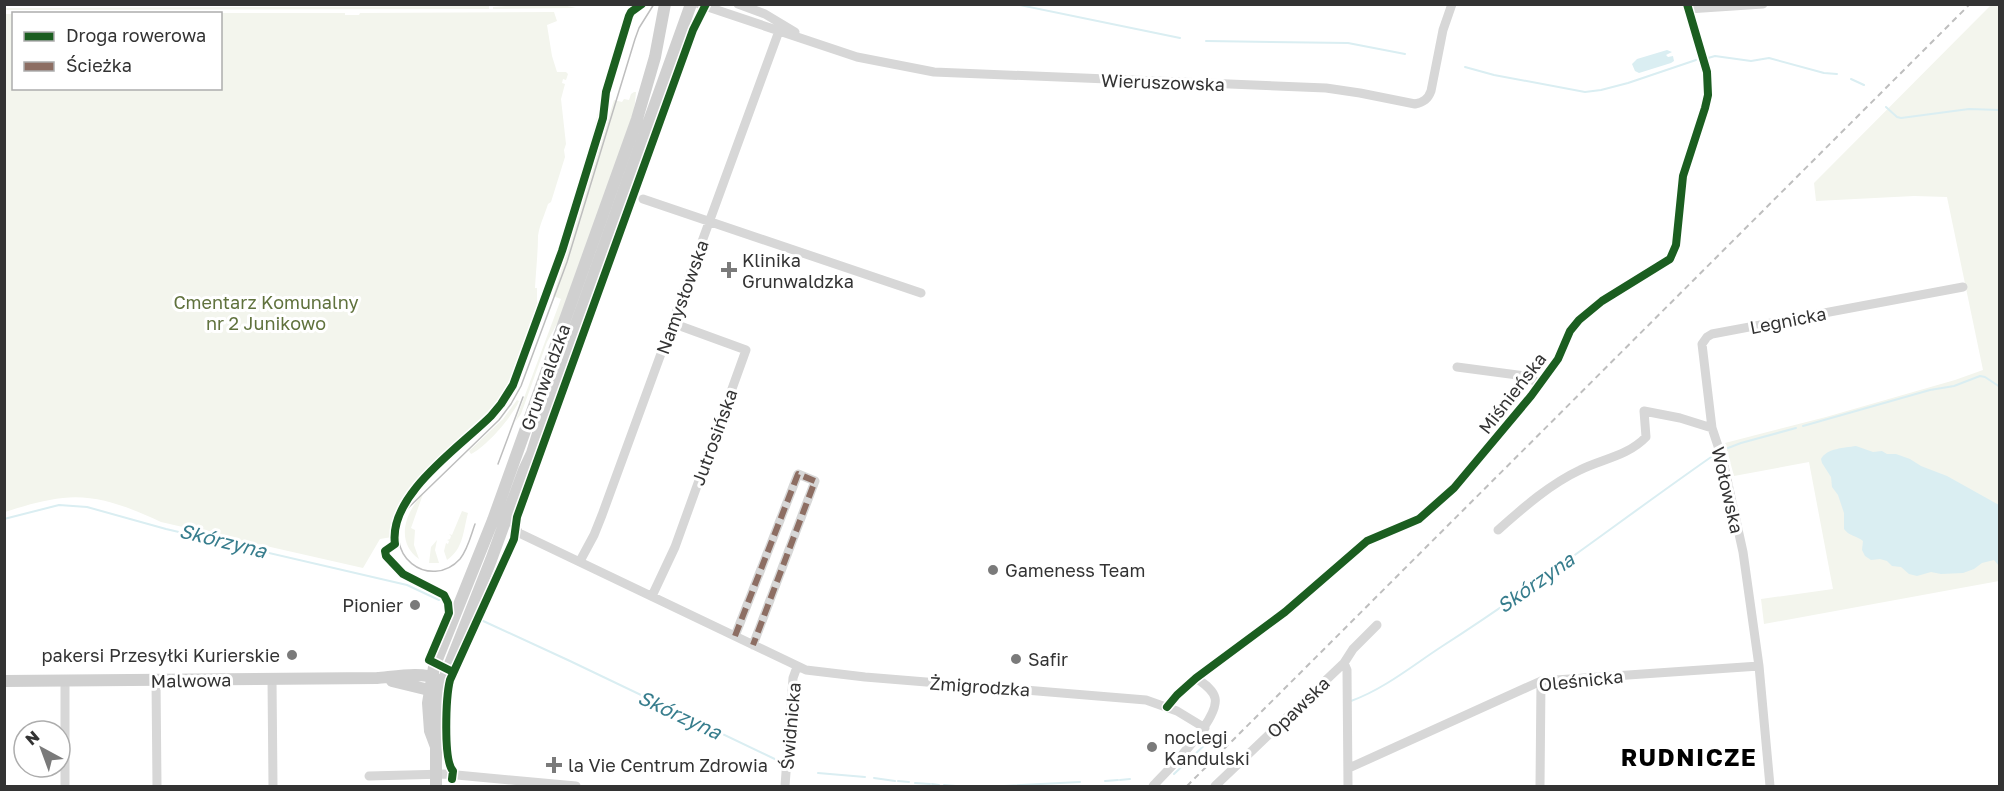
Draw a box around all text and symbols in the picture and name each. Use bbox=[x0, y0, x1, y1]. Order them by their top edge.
legend bbox=[12, 12, 222, 90]
text: Droga rowerowa bbox=[66, 24, 206, 46]
text: Ścieżka bbox=[66, 54, 132, 76]
street label: Wieruszowska bbox=[1101, 69, 1225, 95]
street label: Namysłowska bbox=[651, 237, 713, 357]
place label: Klinika Grunwaldzka bbox=[742, 249, 854, 292]
marker: Klinika Grunwaldzka bbox=[720, 261, 738, 279]
park label: Cmentarz Komunalny nr 2 Junikowo bbox=[173, 291, 359, 334]
street label: Legnicka bbox=[1748, 302, 1828, 338]
street label: Grunwaldzka bbox=[516, 321, 574, 433]
street label: Miśnieńska bbox=[1473, 348, 1551, 438]
street label: Jutrosińska bbox=[686, 386, 742, 488]
street label: Wołowska bbox=[1707, 444, 1749, 536]
water label: Skórzyna bbox=[177, 518, 270, 564]
water label: Skórzyna bbox=[1492, 546, 1579, 618]
place label: Gameness Team bbox=[1005, 559, 1145, 581]
marker: Gameness Team bbox=[986, 563, 1000, 577]
place label: Pionier bbox=[342, 594, 403, 616]
marker: Pionier bbox=[408, 598, 422, 612]
place label: pakersi Przesyłki Kurierskie bbox=[42, 644, 280, 666]
marker: pakersi Przesyłki Kurierskie bbox=[285, 648, 299, 662]
place label: Safir bbox=[1028, 648, 1068, 670]
marker: Safir bbox=[1009, 652, 1023, 666]
street label: Oleśnicka bbox=[1538, 665, 1624, 695]
street label: Malwowa bbox=[150, 668, 232, 692]
street label: Żmigrodzka bbox=[929, 672, 1031, 700]
street label: Opawska bbox=[1262, 672, 1334, 742]
street label: Świdnicka bbox=[775, 681, 805, 771]
water label: Skórzyna bbox=[634, 684, 726, 745]
north arrow bbox=[12, 719, 72, 779]
text: N bbox=[21, 726, 43, 749]
place label: noclegi Kandulski bbox=[1164, 726, 1250, 769]
marker: noclegi Kandulski bbox=[1145, 740, 1159, 754]
district label: RUDNICZE bbox=[1621, 742, 1757, 771]
place label: la Vie Centrum Zdrowia bbox=[568, 754, 768, 776]
marker: la Vie Centrum Zdrowia bbox=[545, 756, 563, 774]

